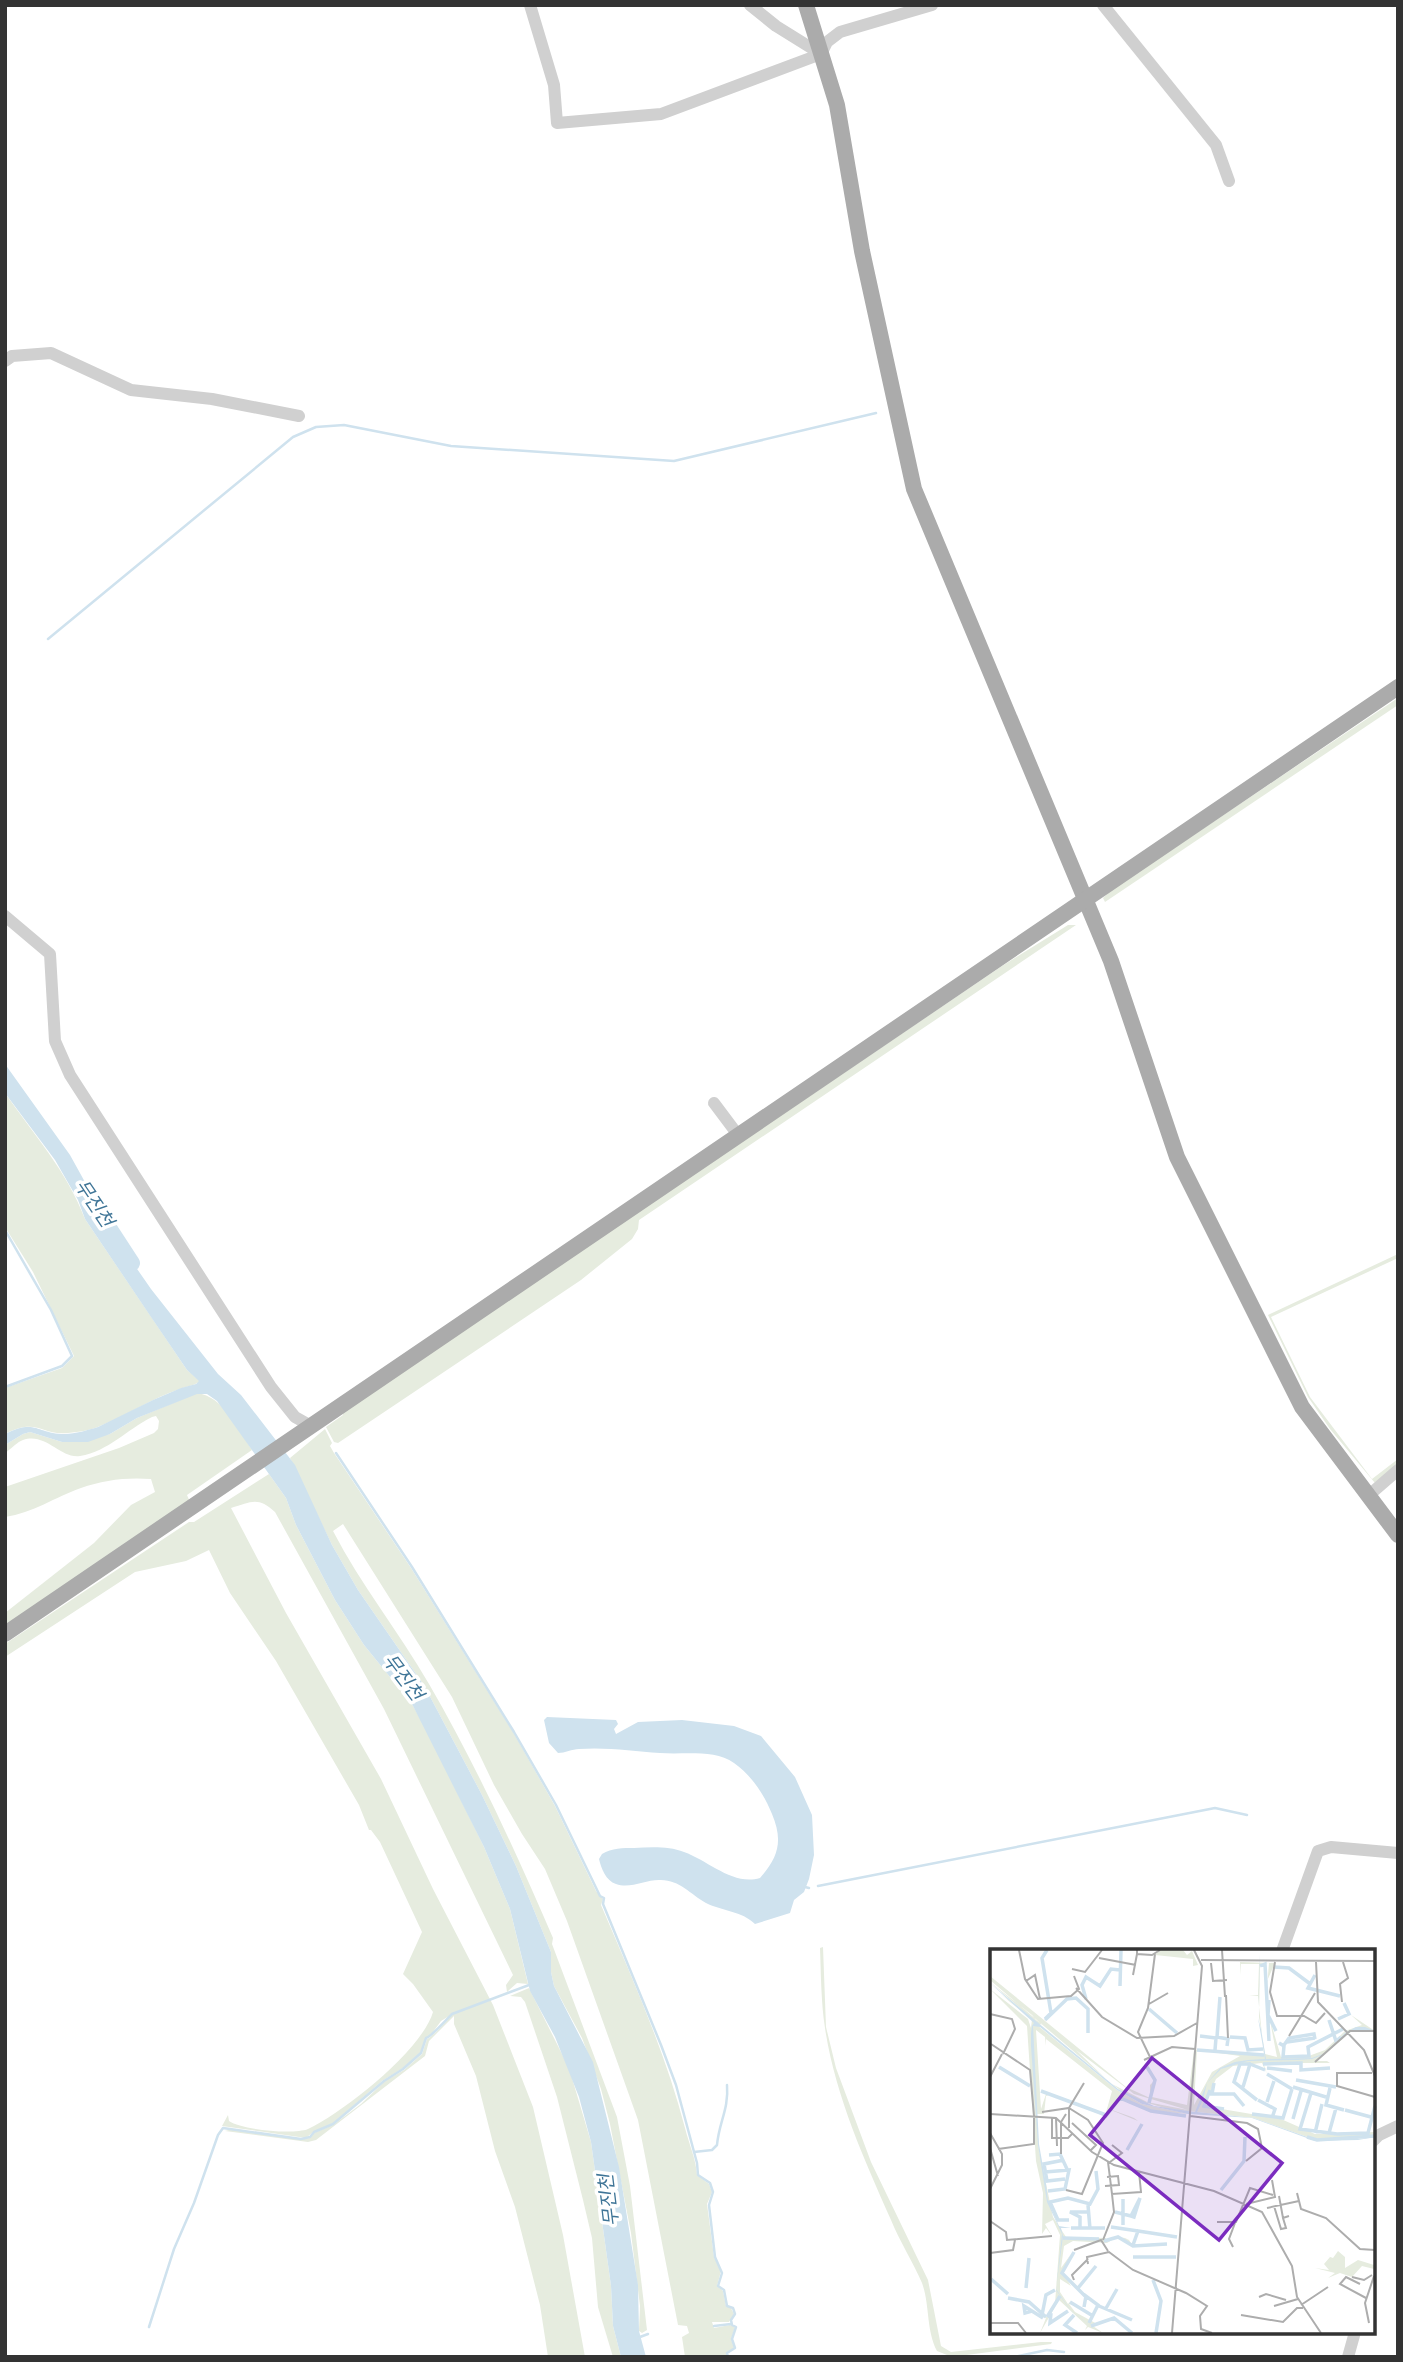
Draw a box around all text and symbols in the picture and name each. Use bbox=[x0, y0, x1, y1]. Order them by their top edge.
water label: 무진천 bbox=[68, 1176, 118, 1234]
water label: 무진천 bbox=[377, 1650, 428, 1707]
inset map bbox=[990, 1949, 1375, 2334]
water label: 무진천 bbox=[595, 2171, 625, 2227]

